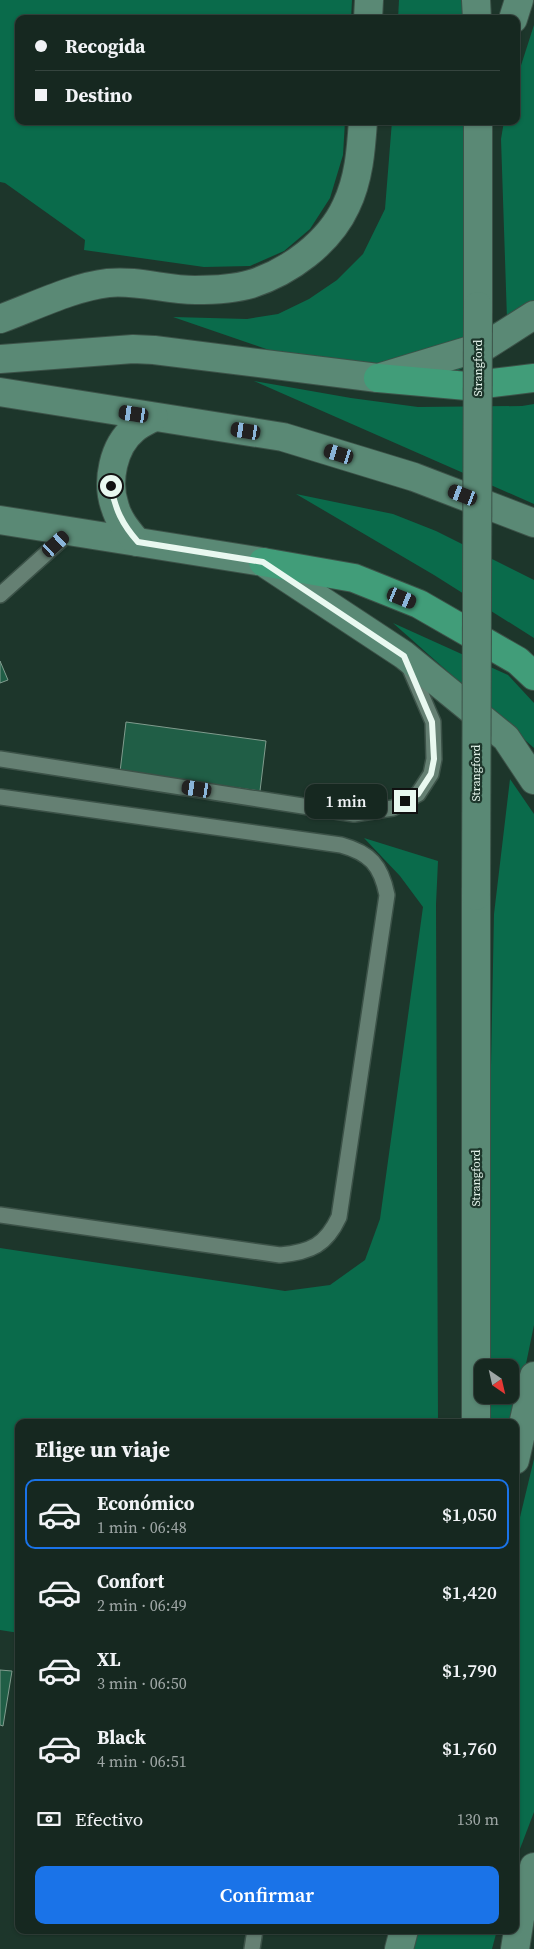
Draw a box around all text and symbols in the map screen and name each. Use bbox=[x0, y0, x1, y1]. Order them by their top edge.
text: Recogida bbox=[65, 33, 145, 59]
text: Destino bbox=[65, 82, 132, 108]
street label: Strangford bbox=[470, 339, 486, 396]
car bbox=[118, 404, 149, 424]
car bbox=[230, 421, 261, 441]
car bbox=[322, 442, 355, 466]
route start bbox=[100, 475, 122, 497]
car bbox=[446, 483, 479, 507]
car bbox=[39, 528, 72, 560]
car bbox=[385, 585, 418, 611]
street label: Strangford bbox=[468, 744, 484, 801]
car bbox=[181, 779, 212, 799]
callout: 1 min bbox=[305, 784, 388, 818]
text: 1 min bbox=[325, 790, 367, 812]
route end bbox=[394, 790, 416, 812]
street label: Strangford bbox=[468, 1149, 484, 1206]
north arrow bbox=[474, 1359, 519, 1404]
map controls bbox=[474, 1359, 519, 1404]
text: Elige un viaje bbox=[35, 1434, 170, 1464]
text: Económico bbox=[97, 1490, 195, 1516]
icon: car bbox=[37, 1492, 82, 1537]
text: $1,050 bbox=[442, 1501, 497, 1527]
text: 1 min · 06:48 bbox=[97, 1516, 187, 1538]
text: Confort bbox=[97, 1568, 164, 1594]
icon: car bbox=[37, 1570, 82, 1615]
text: $1,420 bbox=[442, 1579, 497, 1605]
text: 2 min · 06:49 bbox=[97, 1594, 187, 1616]
text: XL bbox=[97, 1646, 120, 1672]
icon: car bbox=[37, 1648, 82, 1693]
text: $1,790 bbox=[442, 1657, 497, 1683]
text: 3 min · 06:50 bbox=[97, 1672, 187, 1694]
text: Black bbox=[97, 1724, 146, 1750]
icon: car bbox=[37, 1726, 82, 1771]
text: $1,760 bbox=[442, 1735, 497, 1761]
text: 4 min · 06:51 bbox=[97, 1750, 187, 1772]
icon: cash bbox=[35, 1805, 63, 1833]
text: Efectivo bbox=[75, 1806, 143, 1832]
text: 130 m bbox=[457, 1808, 499, 1830]
button: Confirmar bbox=[35, 1866, 499, 1924]

